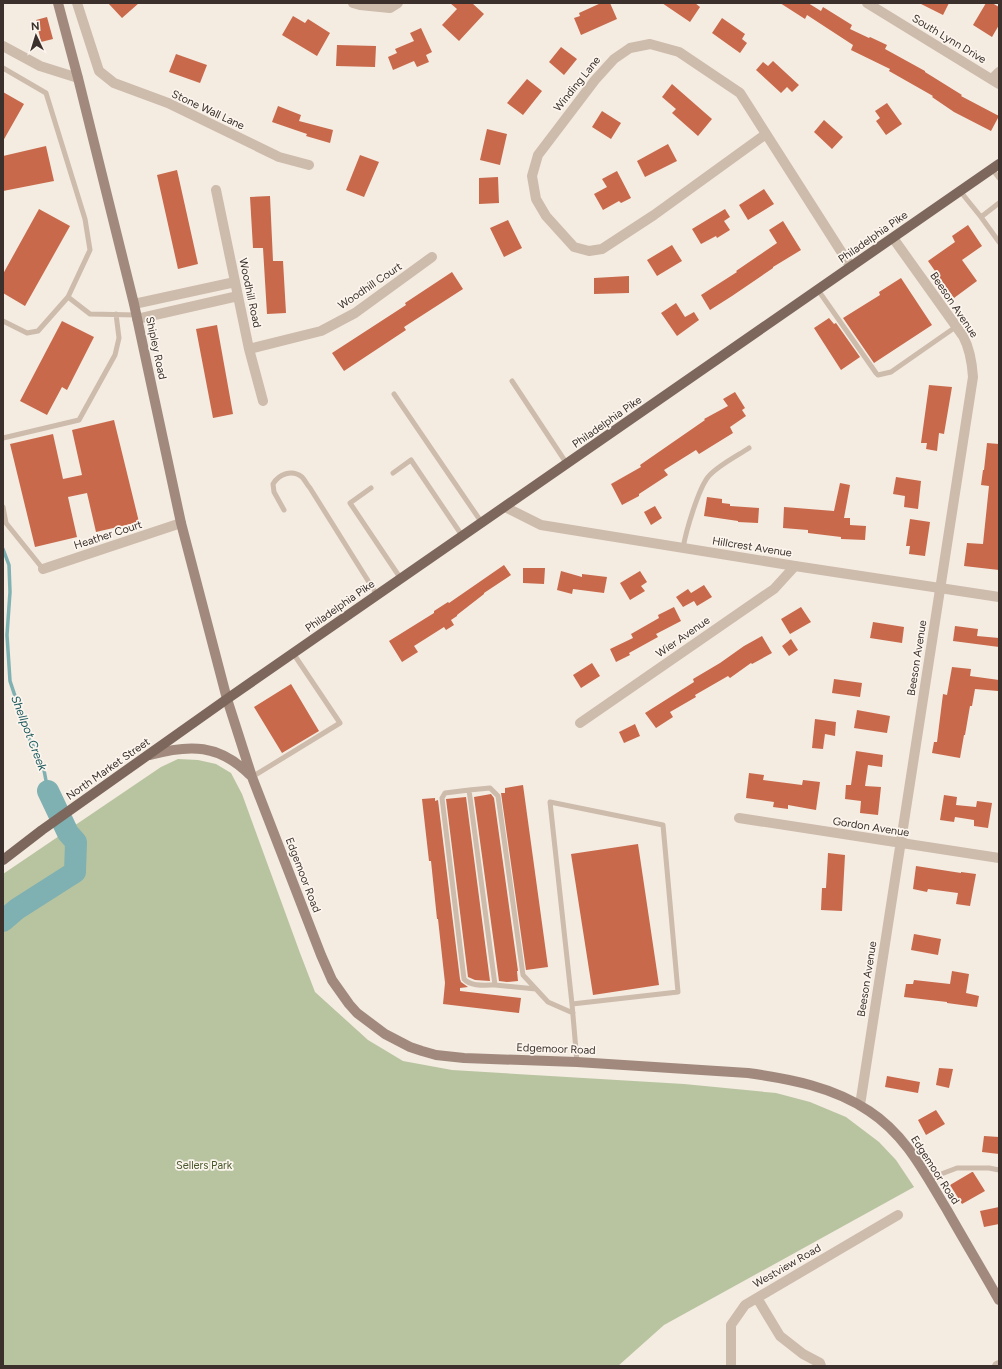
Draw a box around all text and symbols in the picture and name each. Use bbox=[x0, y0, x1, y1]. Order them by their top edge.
street label: South Lynn Drive bbox=[910, 12, 988, 66]
north arrow bbox=[16, 16, 56, 56]
text: N bbox=[31, 20, 40, 33]
street label: Winding Lane bbox=[551, 54, 603, 114]
street label: Stone Wall Lane bbox=[170, 87, 246, 133]
street label: Philadelphia Pike bbox=[836, 208, 910, 266]
street label: Woodhill Road bbox=[236, 257, 264, 329]
street label: Woodhill Court bbox=[336, 260, 404, 312]
street label: Beeson Avenue bbox=[927, 270, 981, 340]
street label: Shipley Road bbox=[143, 315, 169, 381]
street label: Philadelphia Pike bbox=[570, 393, 644, 451]
street label: Heather Court bbox=[72, 518, 144, 552]
street label: Hillcrest Avenue bbox=[711, 534, 793, 560]
street label: Philadelphia Pike bbox=[303, 577, 377, 635]
street label: Wier Avenue bbox=[654, 614, 712, 660]
street label: Beeson Avenue bbox=[905, 619, 929, 697]
water label: Shellpot Creek bbox=[8, 693, 50, 774]
street label: North Market Street bbox=[64, 735, 152, 803]
street label: Gordon Avenue bbox=[832, 815, 910, 839]
street label: Edgemoor Road bbox=[283, 836, 323, 914]
street label: Beeson Avenue bbox=[855, 940, 879, 1018]
street label: Edgemoor Road bbox=[516, 1041, 596, 1057]
street label: Edgemoor Road bbox=[908, 1133, 962, 1207]
park label: Sellers Park bbox=[176, 1159, 233, 1172]
street label: Westview Road bbox=[751, 1241, 823, 1291]

